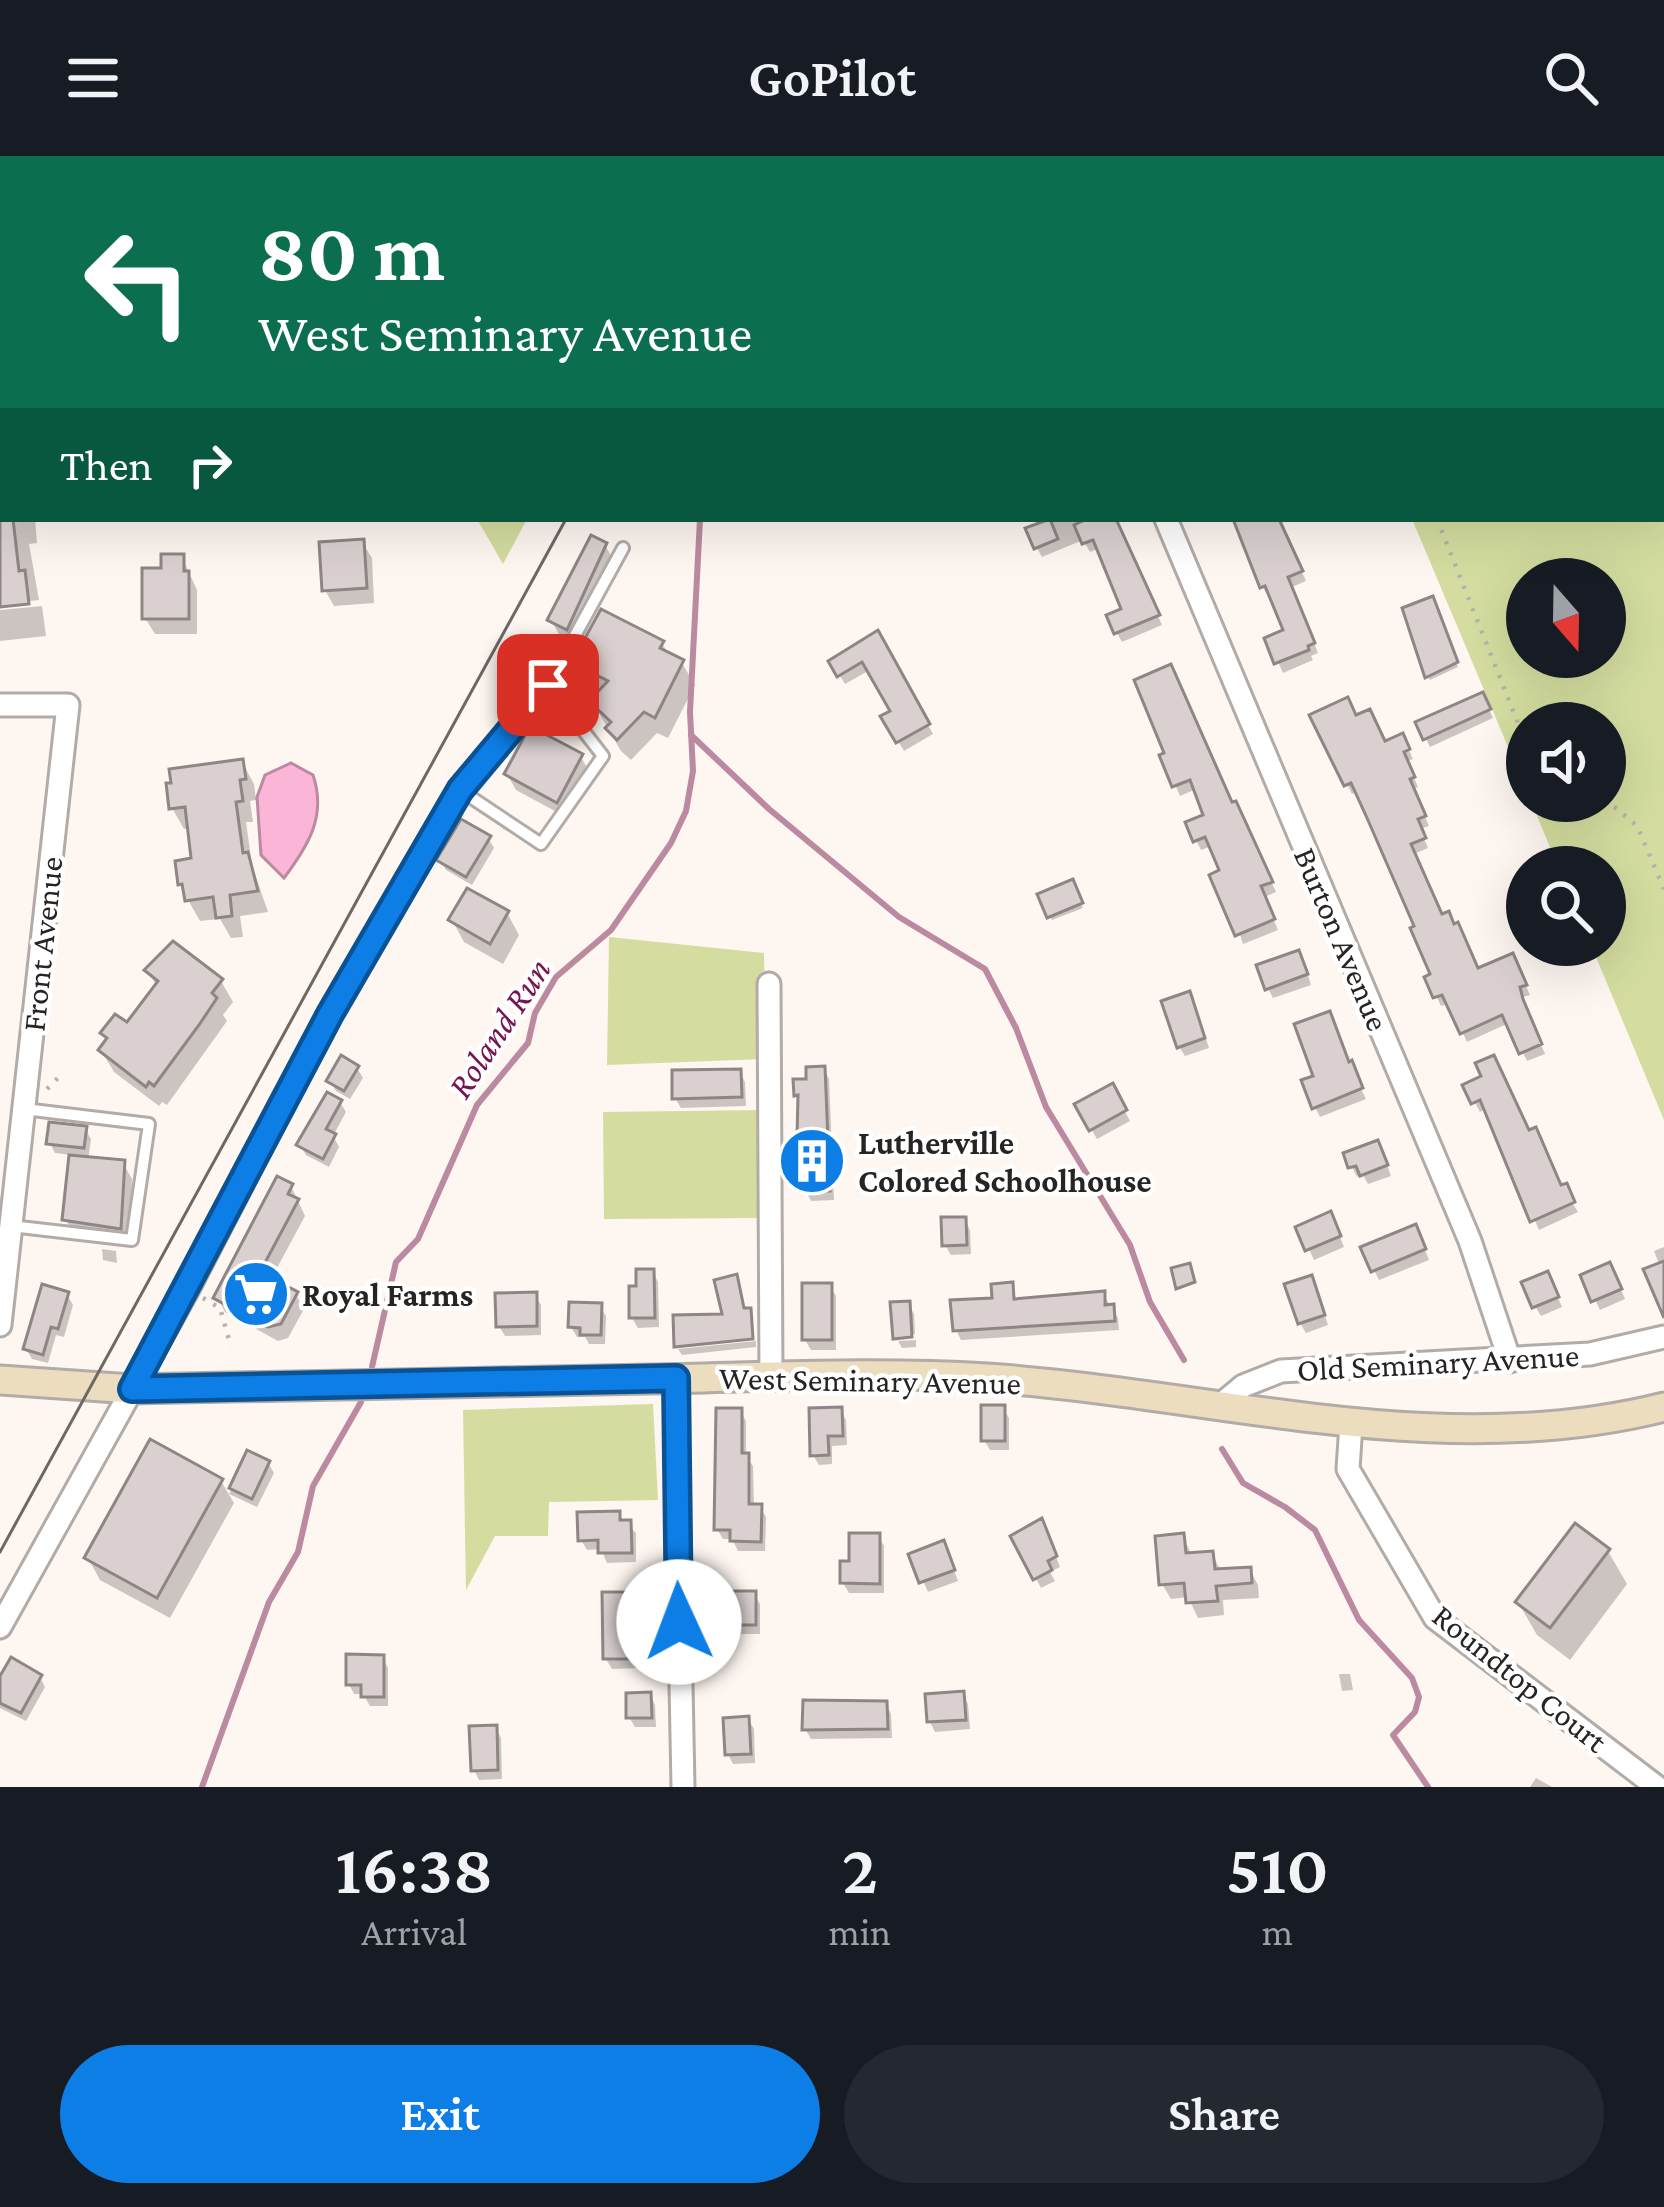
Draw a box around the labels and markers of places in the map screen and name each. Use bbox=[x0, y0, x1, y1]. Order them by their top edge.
pin bbox=[497, 634, 599, 736]
place label: Lutherville Colored Schoolhouse bbox=[858, 1124, 1152, 1199]
building icon: Lutherville Colored Schoolhouse bbox=[777, 1126, 847, 1196]
supermarket icon: Royal Farms bbox=[221, 1259, 291, 1329]
place label: Royal Farms bbox=[302, 1276, 473, 1313]

